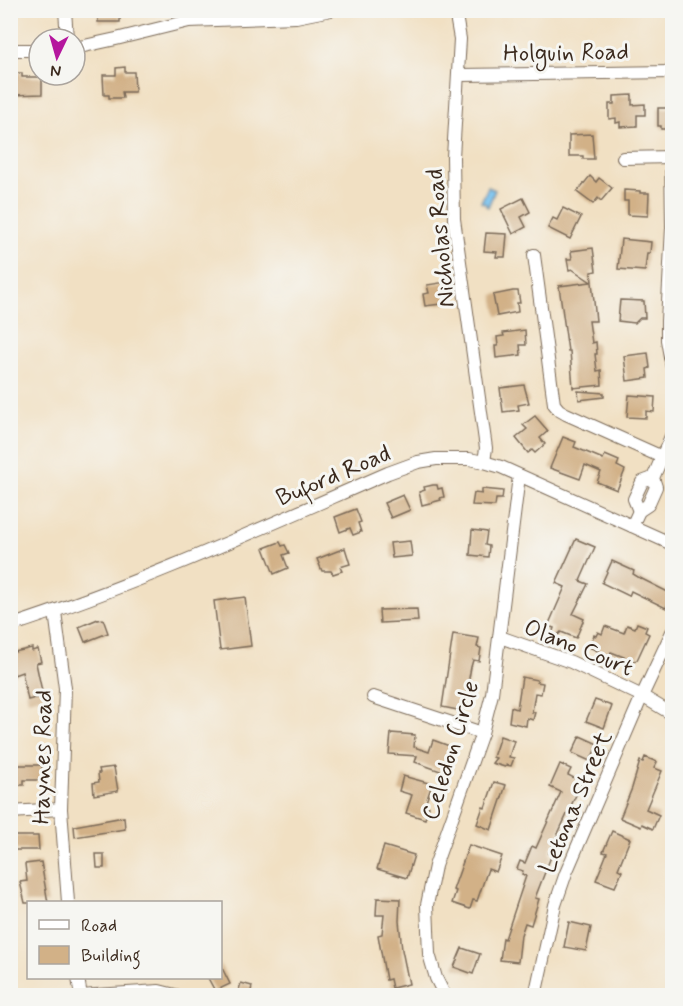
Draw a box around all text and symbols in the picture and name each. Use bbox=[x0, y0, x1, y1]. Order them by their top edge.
north arrow bbox=[27, 27, 87, 87]
street label: Holguin Road bbox=[503, 37, 629, 72]
text: N bbox=[50, 60, 62, 81]
street label: Nicholas Road bbox=[420, 167, 463, 309]
street label: Buford Road bbox=[272, 438, 396, 516]
street label: Olano Court bbox=[519, 612, 638, 684]
street label: Celedon Circle bbox=[415, 677, 487, 824]
street label: Haynes Road bbox=[27, 690, 60, 825]
street label: Letona Street bbox=[533, 727, 620, 878]
legend bbox=[27, 901, 222, 979]
text: Road bbox=[81, 914, 117, 938]
text: Building bbox=[81, 944, 141, 970]

